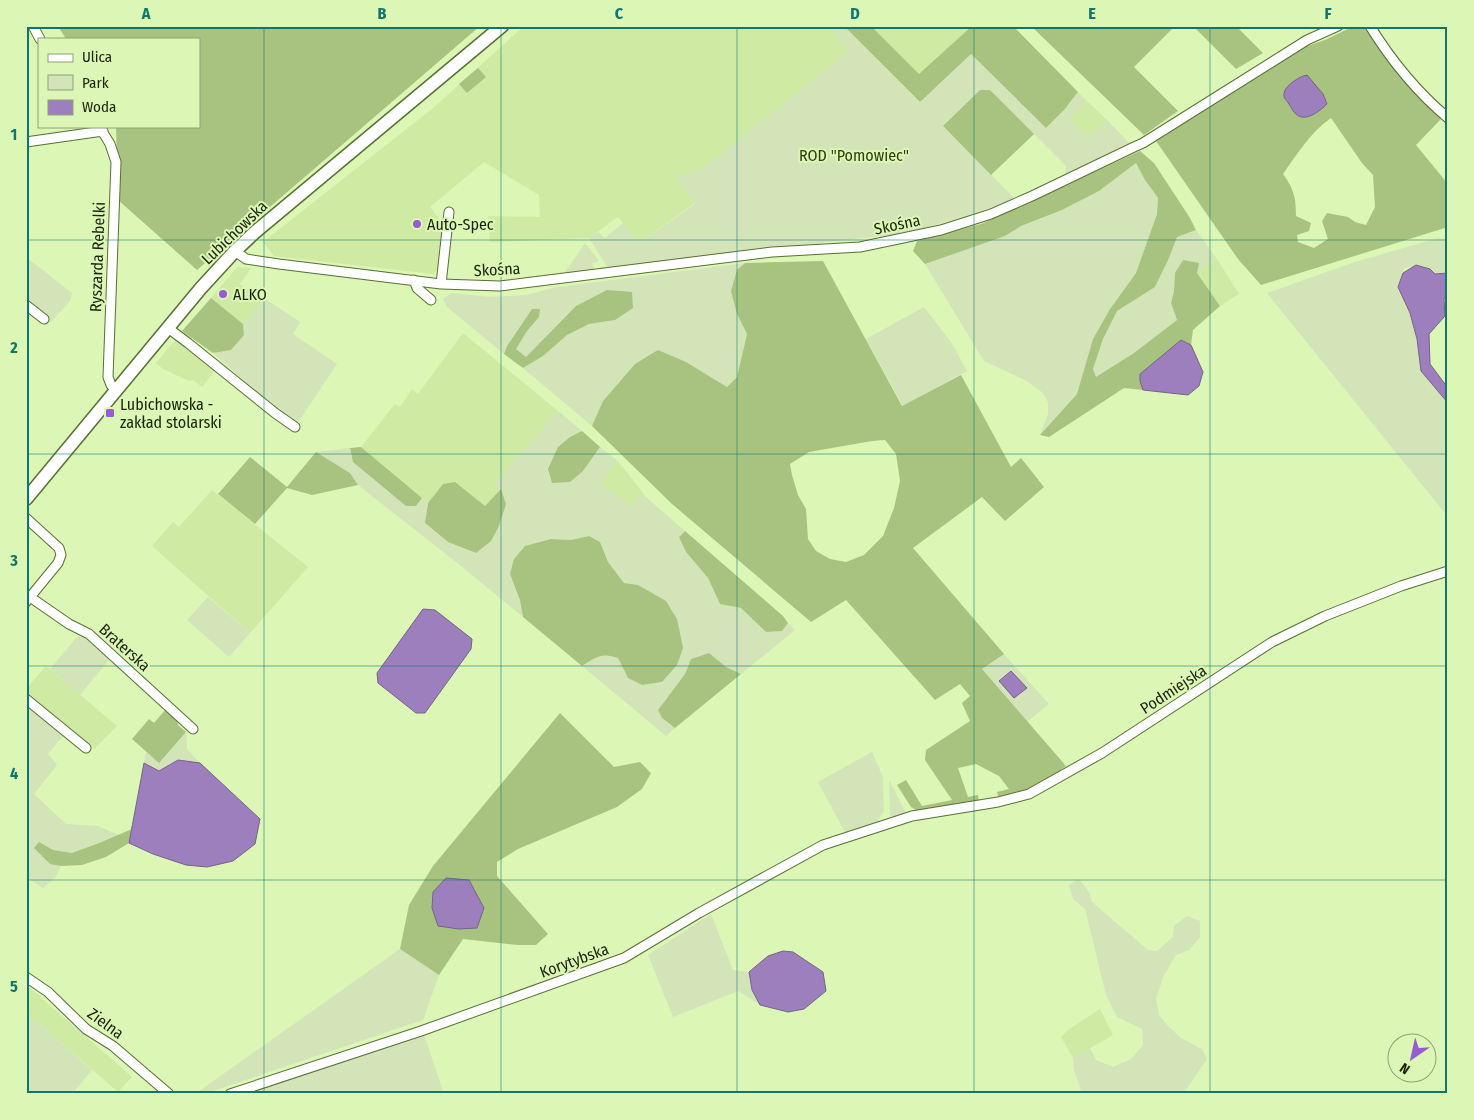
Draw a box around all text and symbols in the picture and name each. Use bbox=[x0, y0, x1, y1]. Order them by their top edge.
text: A bbox=[141, 4, 151, 23]
text: B bbox=[378, 4, 387, 23]
text: C bbox=[615, 4, 624, 23]
text: D bbox=[850, 4, 860, 23]
text: E bbox=[1088, 4, 1096, 23]
text: F bbox=[1324, 4, 1332, 23]
legend bbox=[38, 38, 200, 128]
text: Ulica bbox=[82, 48, 112, 66]
text: Park bbox=[82, 74, 109, 92]
text: Woda bbox=[82, 98, 116, 116]
text: 1 bbox=[11, 125, 17, 144]
park label: ROD "Pomowiec" bbox=[799, 146, 909, 165]
street label: Lubichowska bbox=[198, 196, 271, 268]
street label: Ryszarda Rebelki bbox=[86, 202, 109, 313]
street label: Skośna bbox=[872, 210, 922, 239]
place label: Auto-Spec bbox=[427, 215, 494, 234]
marker: Auto-Spec bbox=[411, 218, 423, 230]
street label: Skośna bbox=[473, 259, 521, 280]
place label: ALKO bbox=[233, 285, 267, 304]
marker: ALKO bbox=[217, 288, 229, 300]
text: 2 bbox=[9, 338, 18, 357]
place label: Lubichowska - zakład stolarski bbox=[120, 395, 222, 432]
marker: Lubichowska - zakład stolarski bbox=[104, 407, 116, 419]
text: 3 bbox=[9, 551, 18, 570]
street label: Braterska bbox=[95, 620, 154, 675]
street label: Podmiejska bbox=[1137, 661, 1210, 718]
text: 4 bbox=[10, 764, 18, 783]
street label: Korytybska bbox=[537, 939, 611, 982]
text: 5 bbox=[10, 977, 18, 996]
street label: Zielna bbox=[84, 1004, 128, 1043]
north arrow bbox=[1386, 1032, 1436, 1082]
text: N bbox=[1397, 1059, 1413, 1078]

